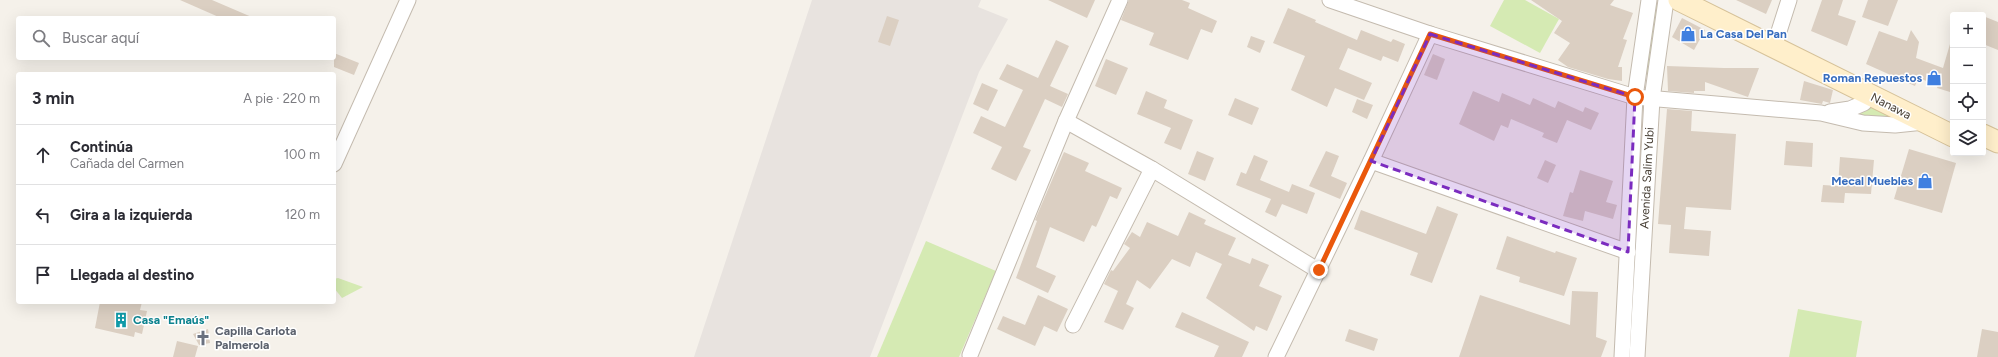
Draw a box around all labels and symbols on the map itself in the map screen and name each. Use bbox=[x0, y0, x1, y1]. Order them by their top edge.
shop icon: La Casa Del Pan bbox=[1679, 25, 1697, 43]
place label: La Casa Del Pan bbox=[1700, 27, 1787, 41]
shop icon: Roman Repuestos bbox=[1925, 69, 1943, 87]
place label: Roman Repuestos bbox=[1823, 71, 1922, 85]
route start bbox=[1626, 88, 1644, 106]
street label: Nanawa bbox=[1868, 90, 1914, 122]
street label: Avenida Salim Yubi bbox=[1637, 127, 1657, 229]
shop icon: Mecal Muebles bbox=[1916, 172, 1934, 190]
place label: Mecal Muebles bbox=[1831, 174, 1913, 188]
route end bbox=[1310, 261, 1328, 279]
building icon: Casa "Emaús" bbox=[112, 311, 130, 329]
place label: Casa "Emaús" bbox=[133, 313, 209, 327]
place label: Capilla Carlota Palmerola bbox=[215, 324, 296, 352]
church icon: Capilla Carlota Palmerola bbox=[194, 329, 212, 347]

